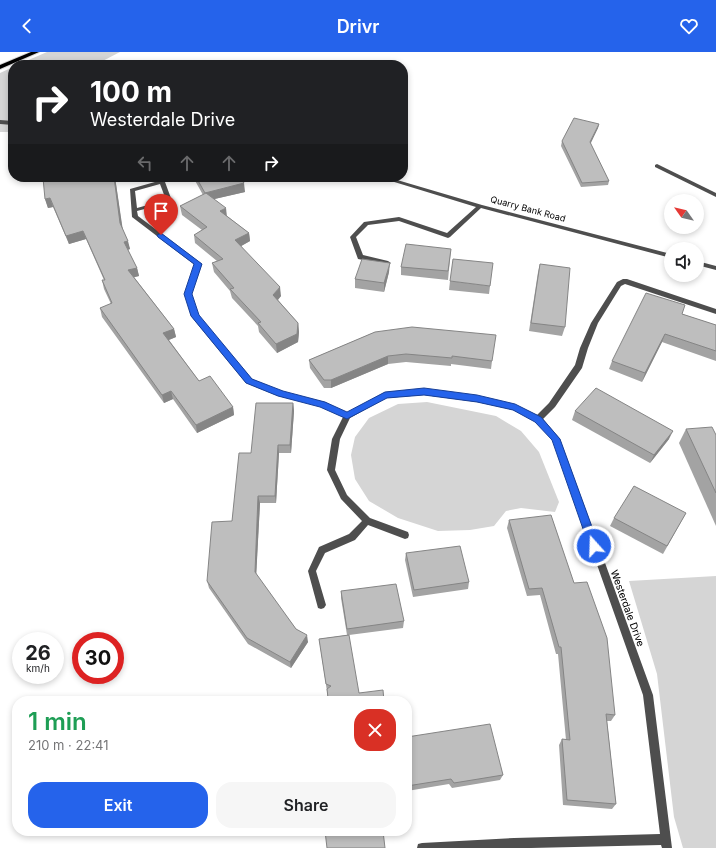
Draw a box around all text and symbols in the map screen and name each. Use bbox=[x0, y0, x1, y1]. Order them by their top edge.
icon: back bbox=[16, 15, 38, 37]
icon: heart bbox=[678, 15, 700, 37]
text: Drivr bbox=[337, 16, 379, 37]
text: 100 m bbox=[90, 75, 172, 109]
icon: right bbox=[24, 76, 76, 128]
text: Westerdale Drive bbox=[90, 109, 235, 130]
icon: left bbox=[134, 152, 156, 174]
icon: ahead bbox=[176, 152, 198, 174]
icon: ahead bbox=[218, 152, 240, 174]
icon: right bbox=[260, 152, 282, 174]
street label: Quarry Bank Road bbox=[489, 193, 567, 224]
pin bbox=[144, 194, 178, 235]
north arrow bbox=[664, 194, 704, 234]
map controls bbox=[664, 194, 704, 282]
icon: arrive bbox=[150, 200, 172, 222]
button: sound bbox=[664, 242, 704, 282]
position arrow bbox=[573, 525, 615, 567]
street label: Westerdale Drive bbox=[609, 568, 647, 648]
speed limit sign: 30 bbox=[72, 632, 124, 684]
text: 26 bbox=[25, 641, 51, 665]
text: km/h bbox=[26, 662, 50, 674]
text: 1 min bbox=[28, 707, 87, 736]
button: close bbox=[354, 709, 396, 751]
text: 210 m · 22:41 bbox=[28, 737, 109, 753]
button: Exit bbox=[28, 782, 208, 828]
button: Share bbox=[216, 782, 396, 828]

